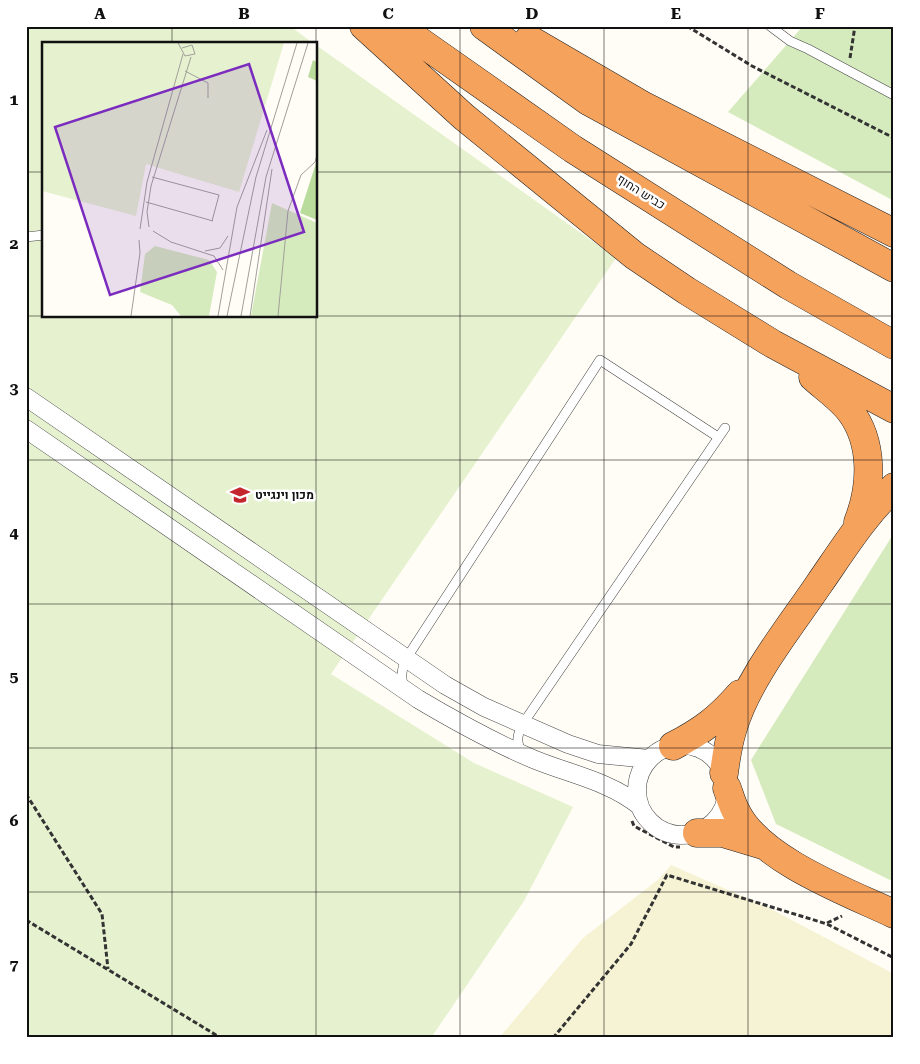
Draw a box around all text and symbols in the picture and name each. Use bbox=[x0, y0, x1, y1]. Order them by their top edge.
text: A bbox=[94, 4, 106, 23]
text: B bbox=[238, 4, 250, 23]
text: C bbox=[382, 4, 394, 23]
text: D bbox=[526, 4, 539, 23]
text: E bbox=[671, 4, 681, 23]
text: F bbox=[815, 4, 825, 23]
inset map bbox=[42, 42, 318, 318]
text: 1 bbox=[10, 90, 19, 109]
street label: כביש החוף bbox=[614, 172, 668, 212]
text: 2 bbox=[10, 234, 19, 253]
text: 3 bbox=[10, 379, 19, 398]
school or university icon: מכון וינגייט bbox=[229, 484, 251, 506]
place label: מכון וינגייט bbox=[255, 488, 314, 502]
text: 4 bbox=[10, 523, 19, 542]
text: 5 bbox=[10, 667, 19, 686]
text: 6 bbox=[10, 811, 19, 830]
text: 7 bbox=[10, 955, 19, 974]

